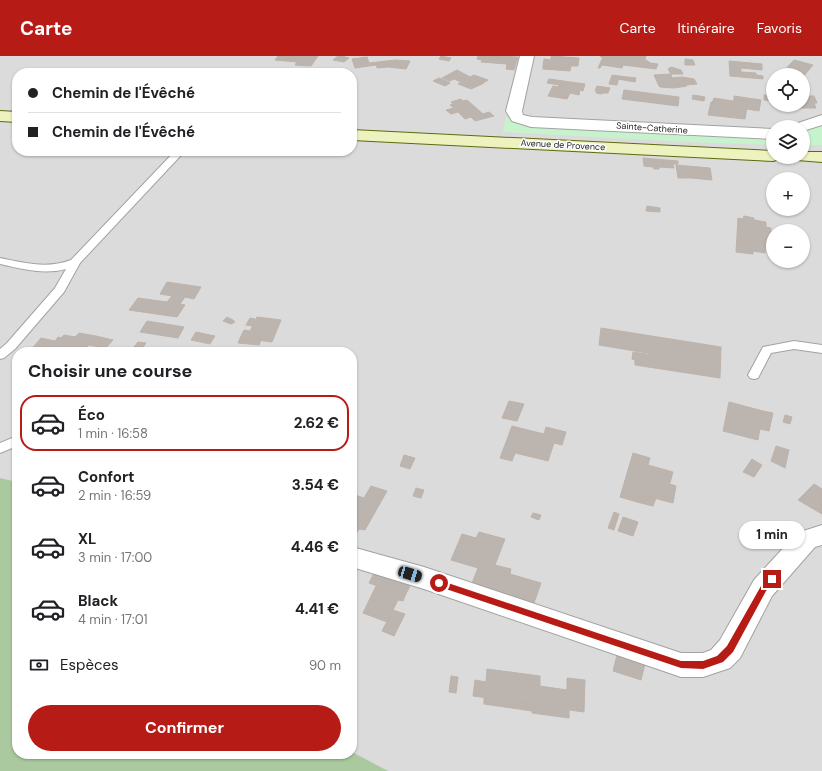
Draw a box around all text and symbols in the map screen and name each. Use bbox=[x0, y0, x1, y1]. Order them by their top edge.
text: Carte bbox=[20, 16, 72, 41]
text: Carte bbox=[620, 19, 656, 37]
text: Itinéraire bbox=[678, 19, 735, 37]
text: Favoris bbox=[757, 19, 802, 37]
map controls bbox=[766, 68, 810, 268]
button: locate bbox=[766, 68, 810, 112]
text: Chemin de l'Évêché bbox=[52, 83, 195, 103]
street label: Sainte-Catherine bbox=[616, 120, 688, 136]
button: layers bbox=[766, 120, 810, 164]
text: Chemin de l'Évêché bbox=[52, 122, 195, 142]
street label: Avenue de Provence bbox=[520, 137, 606, 153]
button: + bbox=[766, 172, 810, 216]
button: − bbox=[766, 224, 810, 268]
text: Choisir une course bbox=[28, 359, 192, 383]
icon: car bbox=[30, 405, 66, 441]
text: Éco bbox=[78, 405, 105, 425]
text: 2.62 € bbox=[294, 413, 339, 433]
text: 1 min · 16:58 bbox=[78, 425, 148, 442]
icon: car bbox=[30, 467, 66, 503]
text: Confort bbox=[78, 467, 135, 487]
text: 3.54 € bbox=[292, 475, 339, 495]
text: 2 min · 16:59 bbox=[78, 487, 151, 504]
callout: 1 min bbox=[739, 521, 805, 549]
text: 1 min bbox=[756, 526, 788, 543]
icon: car bbox=[30, 529, 66, 565]
text: XL bbox=[78, 529, 96, 549]
text: 4.46 € bbox=[291, 537, 339, 557]
text: 3 min · 17:00 bbox=[78, 549, 152, 566]
car bbox=[397, 565, 423, 583]
route end bbox=[763, 570, 781, 588]
route start bbox=[430, 574, 448, 592]
icon: car bbox=[30, 591, 66, 627]
text: Black bbox=[78, 591, 118, 611]
text: 4.41 € bbox=[295, 599, 339, 619]
text: 4 min · 17:01 bbox=[78, 611, 148, 628]
icon: cash bbox=[28, 654, 50, 676]
text: Espèces bbox=[60, 655, 119, 675]
text: 90 m bbox=[309, 657, 341, 674]
button: Confirmer bbox=[28, 705, 341, 751]

